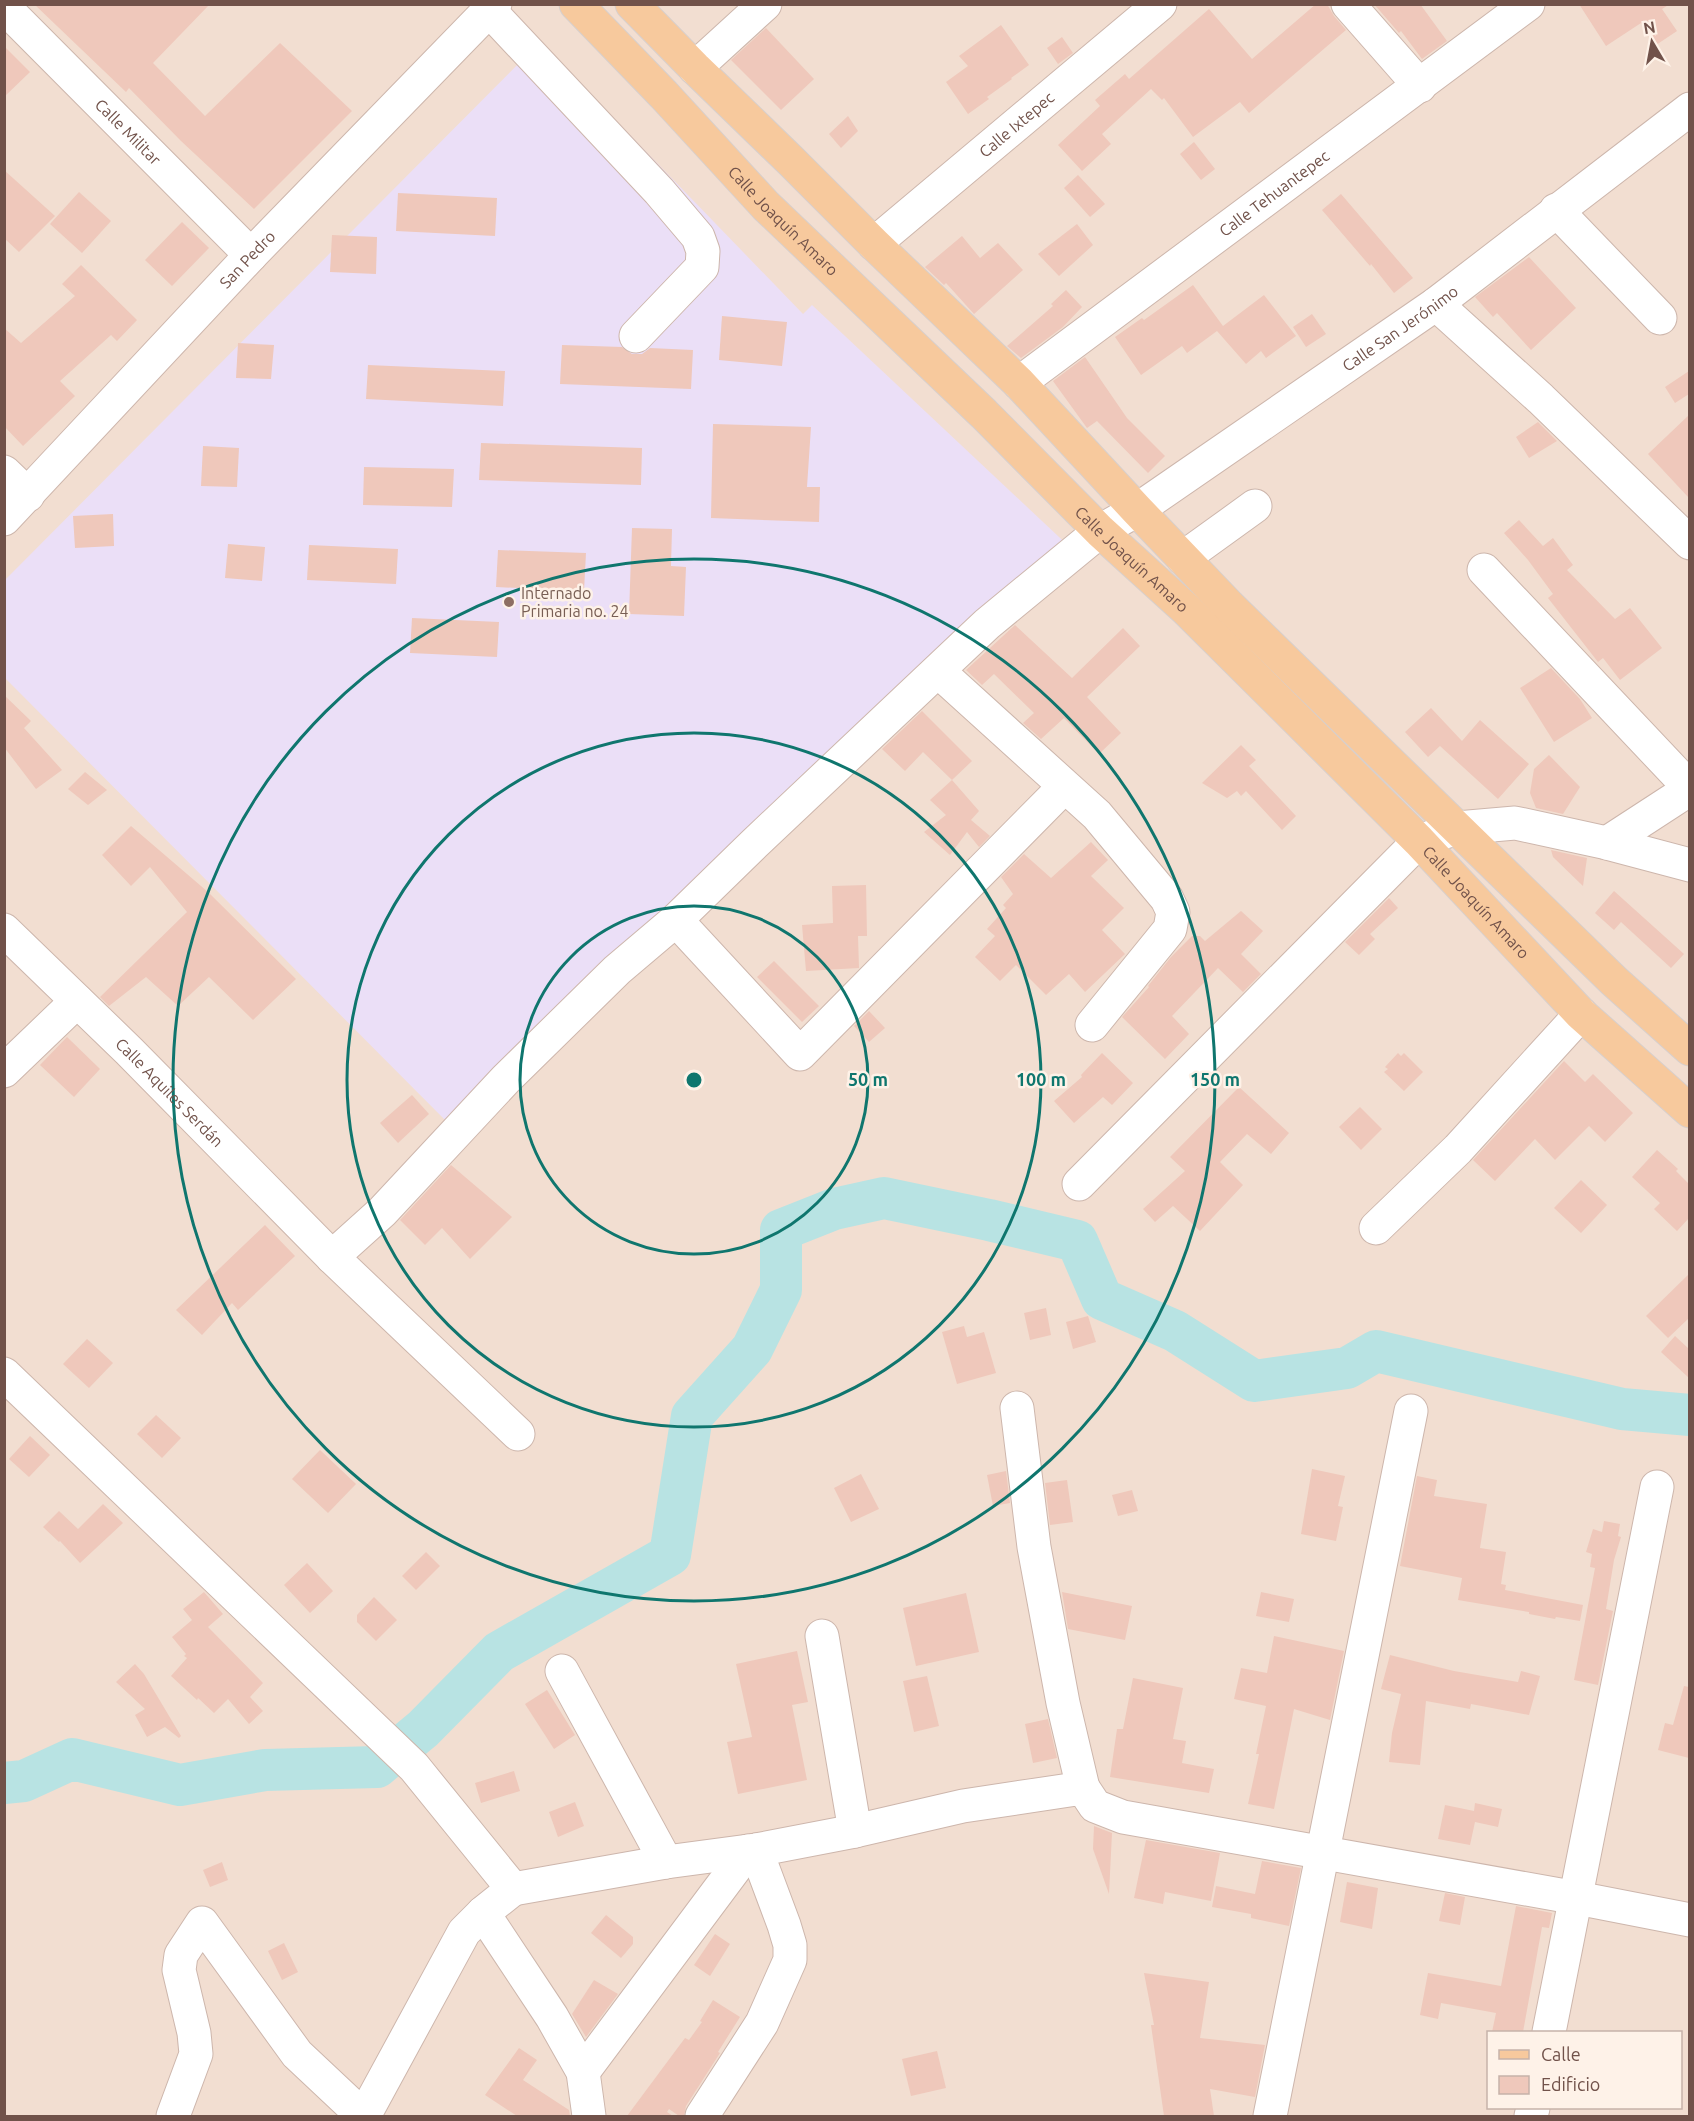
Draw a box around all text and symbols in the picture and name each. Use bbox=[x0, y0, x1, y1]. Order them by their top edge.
north arrow bbox=[1622, 12, 1682, 72]
text: N bbox=[1642, 17, 1657, 37]
street label: Calle Ixtepec bbox=[975, 88, 1058, 161]
street label: Calle Militar bbox=[92, 95, 165, 168]
street label: Calle Tehuantepec bbox=[1216, 146, 1333, 240]
street label: Calle Joaquín Amaro bbox=[725, 162, 842, 279]
street label: San Pedro bbox=[216, 227, 279, 292]
street label: Calle San Jerónimo bbox=[1339, 282, 1461, 375]
street label: Calle Joaquín Amaro bbox=[1072, 503, 1192, 616]
place label: Internado Primaria no. 24 bbox=[521, 584, 629, 620]
marker: Internado Primaria no. 24 bbox=[502, 595, 516, 609]
street label: Calle Joaquín Amaro bbox=[1419, 842, 1533, 962]
street label: Calle Aquiles Serdán bbox=[112, 1034, 227, 1150]
text: 50 m bbox=[848, 1069, 888, 1089]
text: 100 m bbox=[1016, 1069, 1066, 1089]
text: 150 m bbox=[1190, 1069, 1240, 1089]
centre of rings bbox=[684, 1070, 704, 1090]
legend bbox=[1487, 2031, 1682, 2109]
text: Calle bbox=[1541, 2044, 1581, 2064]
text: Edificio bbox=[1541, 2074, 1600, 2094]

